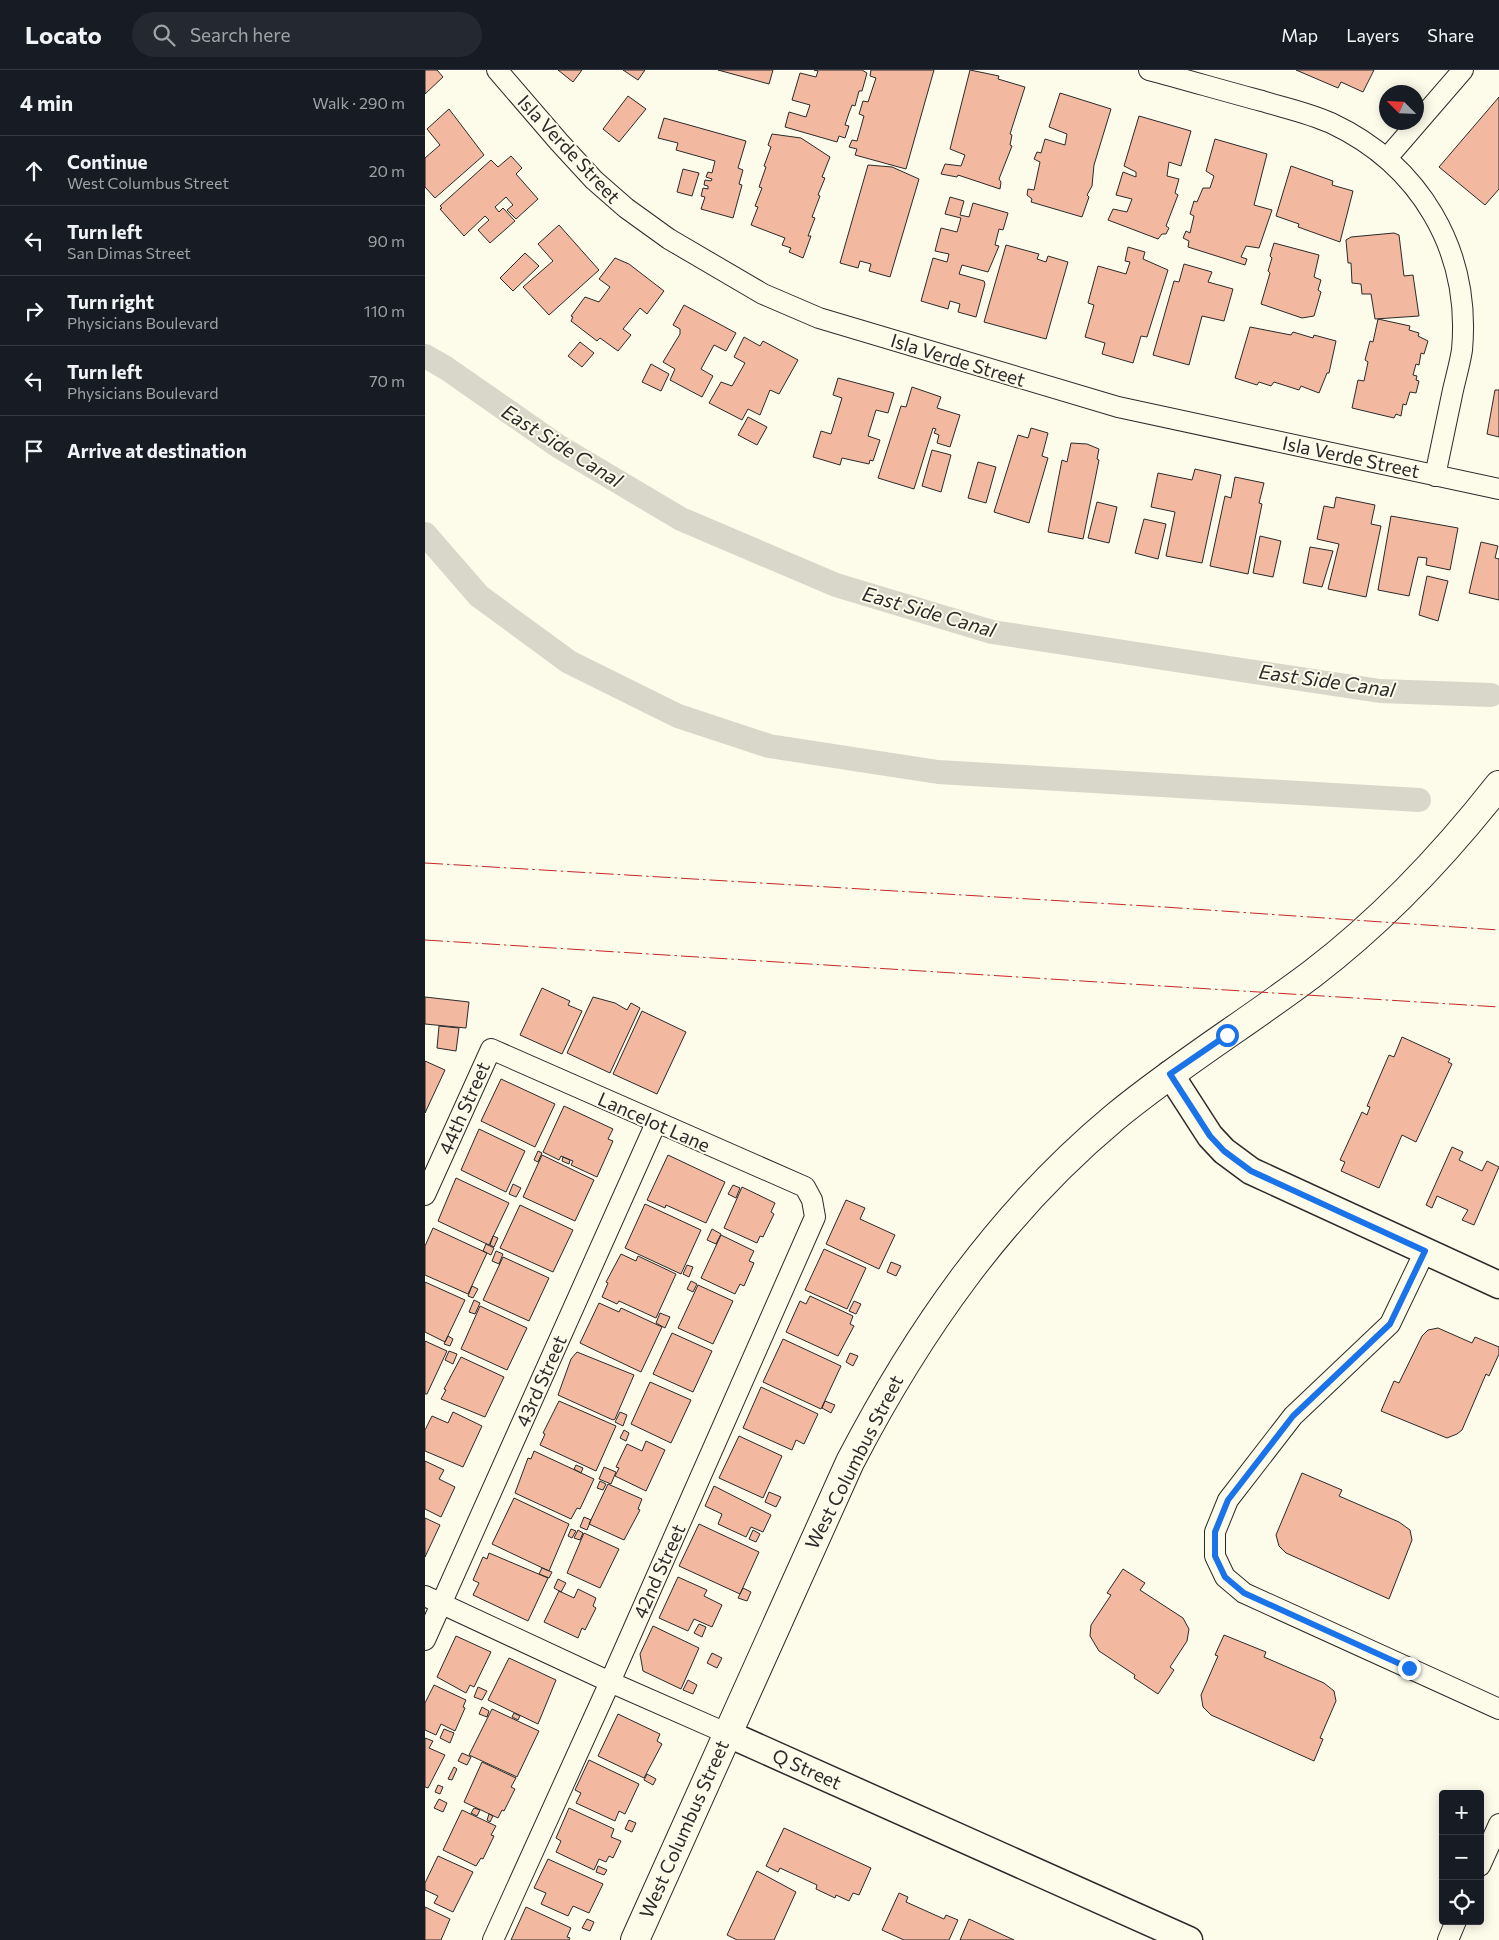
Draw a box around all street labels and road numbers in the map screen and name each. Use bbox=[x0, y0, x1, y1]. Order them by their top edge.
street label: Isla Verde Street bbox=[513, 90, 626, 208]
street label: Isla Verde Street bbox=[888, 328, 1028, 391]
street label: Isla Verde Street bbox=[1280, 431, 1422, 482]
street label: 44th Street bbox=[433, 1058, 494, 1158]
street label: Lancelot Lane bbox=[595, 1087, 714, 1157]
street label: 43rd Street bbox=[510, 1331, 571, 1430]
street label: West Columbus Street bbox=[800, 1371, 908, 1553]
street label: 42nd Street bbox=[628, 1520, 690, 1622]
street label: West Columbus Street bbox=[634, 1736, 733, 1921]
street label: Q Street bbox=[769, 1743, 845, 1794]

